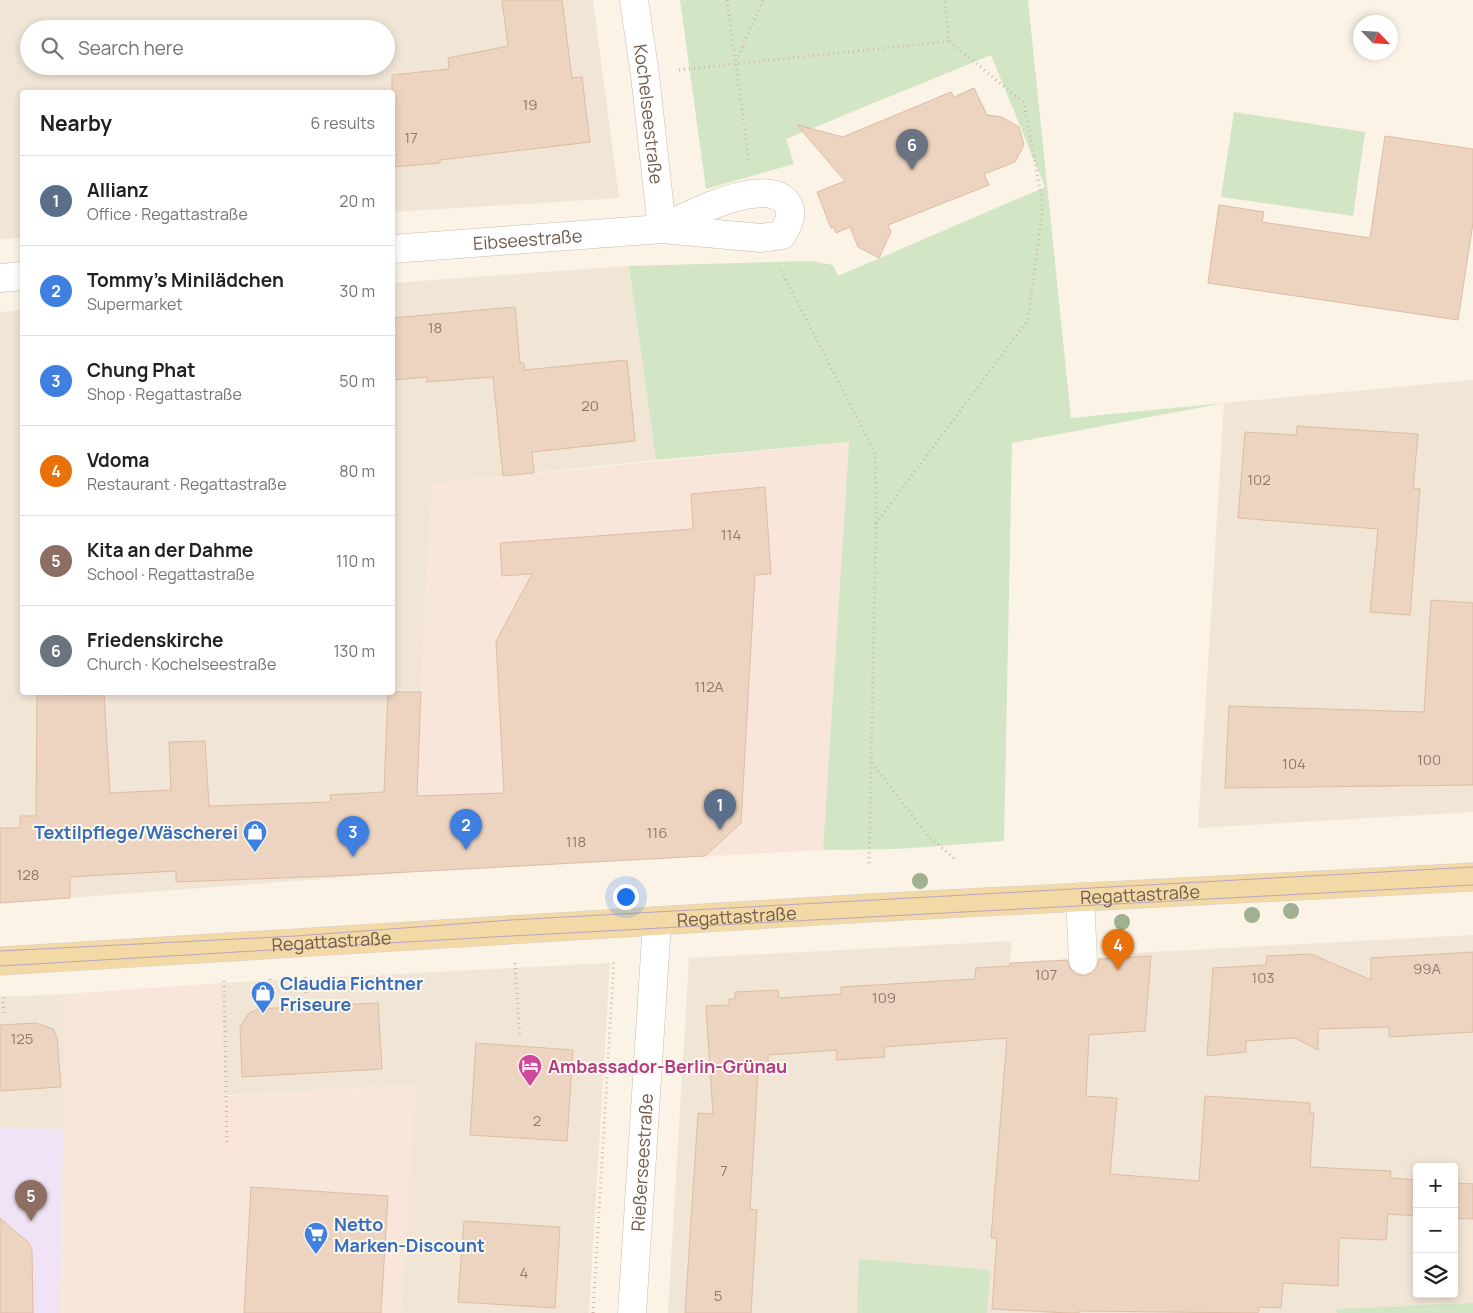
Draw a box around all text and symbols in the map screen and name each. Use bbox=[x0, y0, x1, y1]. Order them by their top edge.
north arrow bbox=[1353, 15, 1398, 60]
search box bbox=[20, 20, 395, 75]
icon: search bbox=[38, 34, 66, 62]
text: Search here bbox=[78, 35, 184, 61]
street label: Kochelseestraße bbox=[629, 42, 669, 185]
house number: 19 bbox=[522, 94, 538, 115]
text: Nearby bbox=[40, 109, 112, 137]
text: 6 results bbox=[310, 112, 375, 134]
house number: 17 bbox=[404, 127, 418, 148]
pin: 6 bbox=[896, 129, 928, 170]
text: Allianz bbox=[87, 177, 149, 203]
text: 1 bbox=[52, 190, 60, 212]
text: 20 m bbox=[339, 190, 375, 212]
text: Office · Regattastraße bbox=[87, 203, 248, 225]
street label: Eibseestraße bbox=[472, 223, 583, 255]
text: Tommy's Minilädchen bbox=[87, 267, 284, 293]
text: 2 bbox=[51, 280, 61, 302]
text: 30 m bbox=[340, 280, 375, 302]
text: Supermarket bbox=[87, 293, 183, 315]
house number: 18 bbox=[428, 317, 442, 338]
text: Chung Phat bbox=[87, 357, 195, 383]
text: 3 bbox=[51, 370, 61, 392]
text: 50 m bbox=[339, 370, 375, 392]
text: Shop · Regattastraße bbox=[87, 383, 242, 405]
house number: 20 bbox=[581, 395, 599, 416]
text: Vdoma bbox=[87, 447, 150, 473]
text: 4 bbox=[51, 460, 61, 482]
text: 80 m bbox=[339, 460, 375, 482]
house number: 102 bbox=[1247, 469, 1271, 490]
text: Restaurant · Regattastraße bbox=[87, 473, 287, 495]
house number: 114 bbox=[721, 524, 741, 545]
text: Kita an der Dahme bbox=[87, 537, 253, 563]
text: 5 bbox=[51, 550, 61, 572]
text: 110 m bbox=[336, 550, 375, 572]
text: School · Regattastraße bbox=[87, 563, 255, 585]
text: Friedenskirche bbox=[87, 627, 224, 653]
text: 6 bbox=[51, 640, 61, 662]
text: 130 m bbox=[333, 640, 375, 662]
text: Church · Kochelseestraße bbox=[87, 653, 276, 675]
house number: 112A bbox=[694, 676, 724, 697]
house number: 100 bbox=[1417, 749, 1441, 770]
house number: 104 bbox=[1282, 753, 1306, 774]
pin: 1 bbox=[704, 789, 736, 830]
pin: 2 bbox=[450, 809, 482, 850]
pin: 3 bbox=[337, 816, 369, 857]
shop icon: Textilpflege/Wäscherei bbox=[242, 819, 268, 853]
place label: Textilpflege/Wäscherei bbox=[34, 820, 238, 844]
house number: 116 bbox=[646, 822, 668, 843]
house number: 118 bbox=[566, 831, 586, 852]
house number: 128 bbox=[16, 864, 40, 885]
street label: Regattastraße bbox=[1079, 879, 1201, 909]
your location bbox=[613, 884, 639, 910]
street label: Regattastraße bbox=[676, 900, 797, 932]
street label: Regattastraße bbox=[271, 925, 392, 956]
pin: 4 bbox=[1102, 929, 1134, 970]
house number: 99A bbox=[1413, 958, 1442, 979]
house number: 107 bbox=[1035, 964, 1057, 985]
house number: 103 bbox=[1251, 967, 1275, 988]
place label: Claudia Fichtner Friseure bbox=[280, 971, 423, 1016]
shop icon: Claudia Fichtner Friseure bbox=[250, 980, 276, 1014]
house number: 109 bbox=[872, 987, 896, 1008]
house number: 125 bbox=[10, 1028, 34, 1049]
hotel icon: Ambassador-Berlin-Grünau bbox=[517, 1053, 543, 1087]
place label: Ambassador-Berlin-Grünau bbox=[548, 1054, 787, 1078]
street label: Rießerseestraße bbox=[625, 1093, 658, 1232]
house number: 2 bbox=[533, 1110, 541, 1131]
house number: 7 bbox=[720, 1160, 728, 1181]
map controls bbox=[1413, 1163, 1458, 1298]
button: + bbox=[1413, 1163, 1458, 1208]
pin: 5 bbox=[15, 1180, 47, 1221]
button: − bbox=[1413, 1208, 1458, 1253]
place label: Netto Marken-Discount bbox=[334, 1212, 485, 1257]
supermarket icon: Netto Marken-Discount bbox=[303, 1221, 329, 1255]
button: layers bbox=[1413, 1253, 1458, 1298]
house number: 4 bbox=[520, 1262, 529, 1283]
house number: 5 bbox=[714, 1285, 722, 1306]

